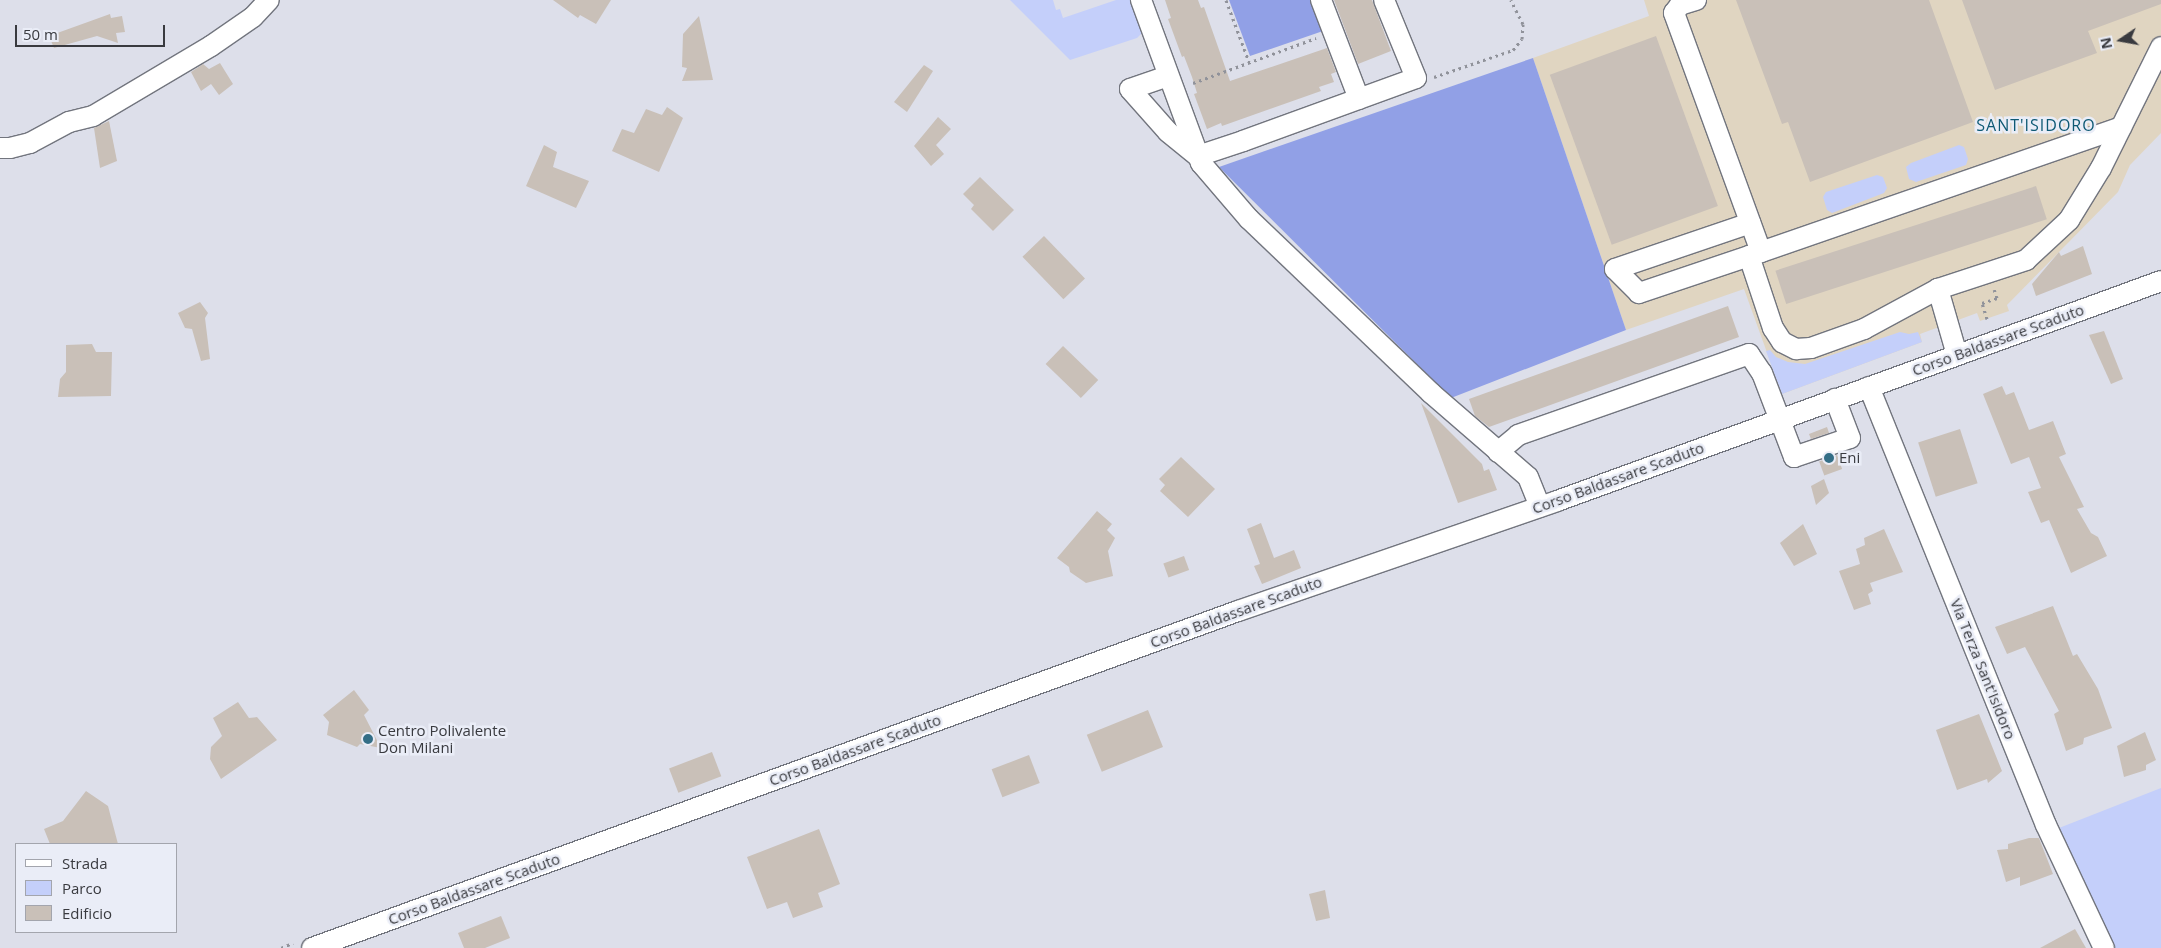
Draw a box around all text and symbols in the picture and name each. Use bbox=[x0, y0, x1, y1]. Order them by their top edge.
scale bar bbox=[18, 15, 168, 47]
north arrow bbox=[2096, 15, 2146, 65]
text: 50 m bbox=[23, 24, 58, 44]
text: N bbox=[2095, 36, 2116, 51]
district label: SANT'ISIDORO bbox=[1975, 115, 2097, 135]
street label: Corso Baldassare Scaduto bbox=[1910, 300, 2086, 380]
street label: Corso Baldassare Scaduto bbox=[1530, 438, 1706, 518]
place label: Eni bbox=[1839, 449, 1860, 467]
marker: Eni bbox=[1823, 452, 1835, 464]
street label: Corso Baldassare Scaduto bbox=[1148, 572, 1324, 652]
street label: Via Terza Sant'Isidoro bbox=[1947, 596, 2019, 742]
street label: Corso Baldassare Scaduto bbox=[767, 710, 943, 790]
place label: Centro Polivalente Don Milani bbox=[378, 721, 506, 756]
marker: Centro Polivalente Don Milani bbox=[362, 733, 374, 745]
legend bbox=[15, 843, 178, 933]
street label: Corso Baldassare Scaduto bbox=[386, 849, 562, 929]
text: Strada bbox=[62, 853, 108, 873]
text: Parco bbox=[62, 878, 102, 898]
text: Edificio bbox=[62, 903, 112, 923]

